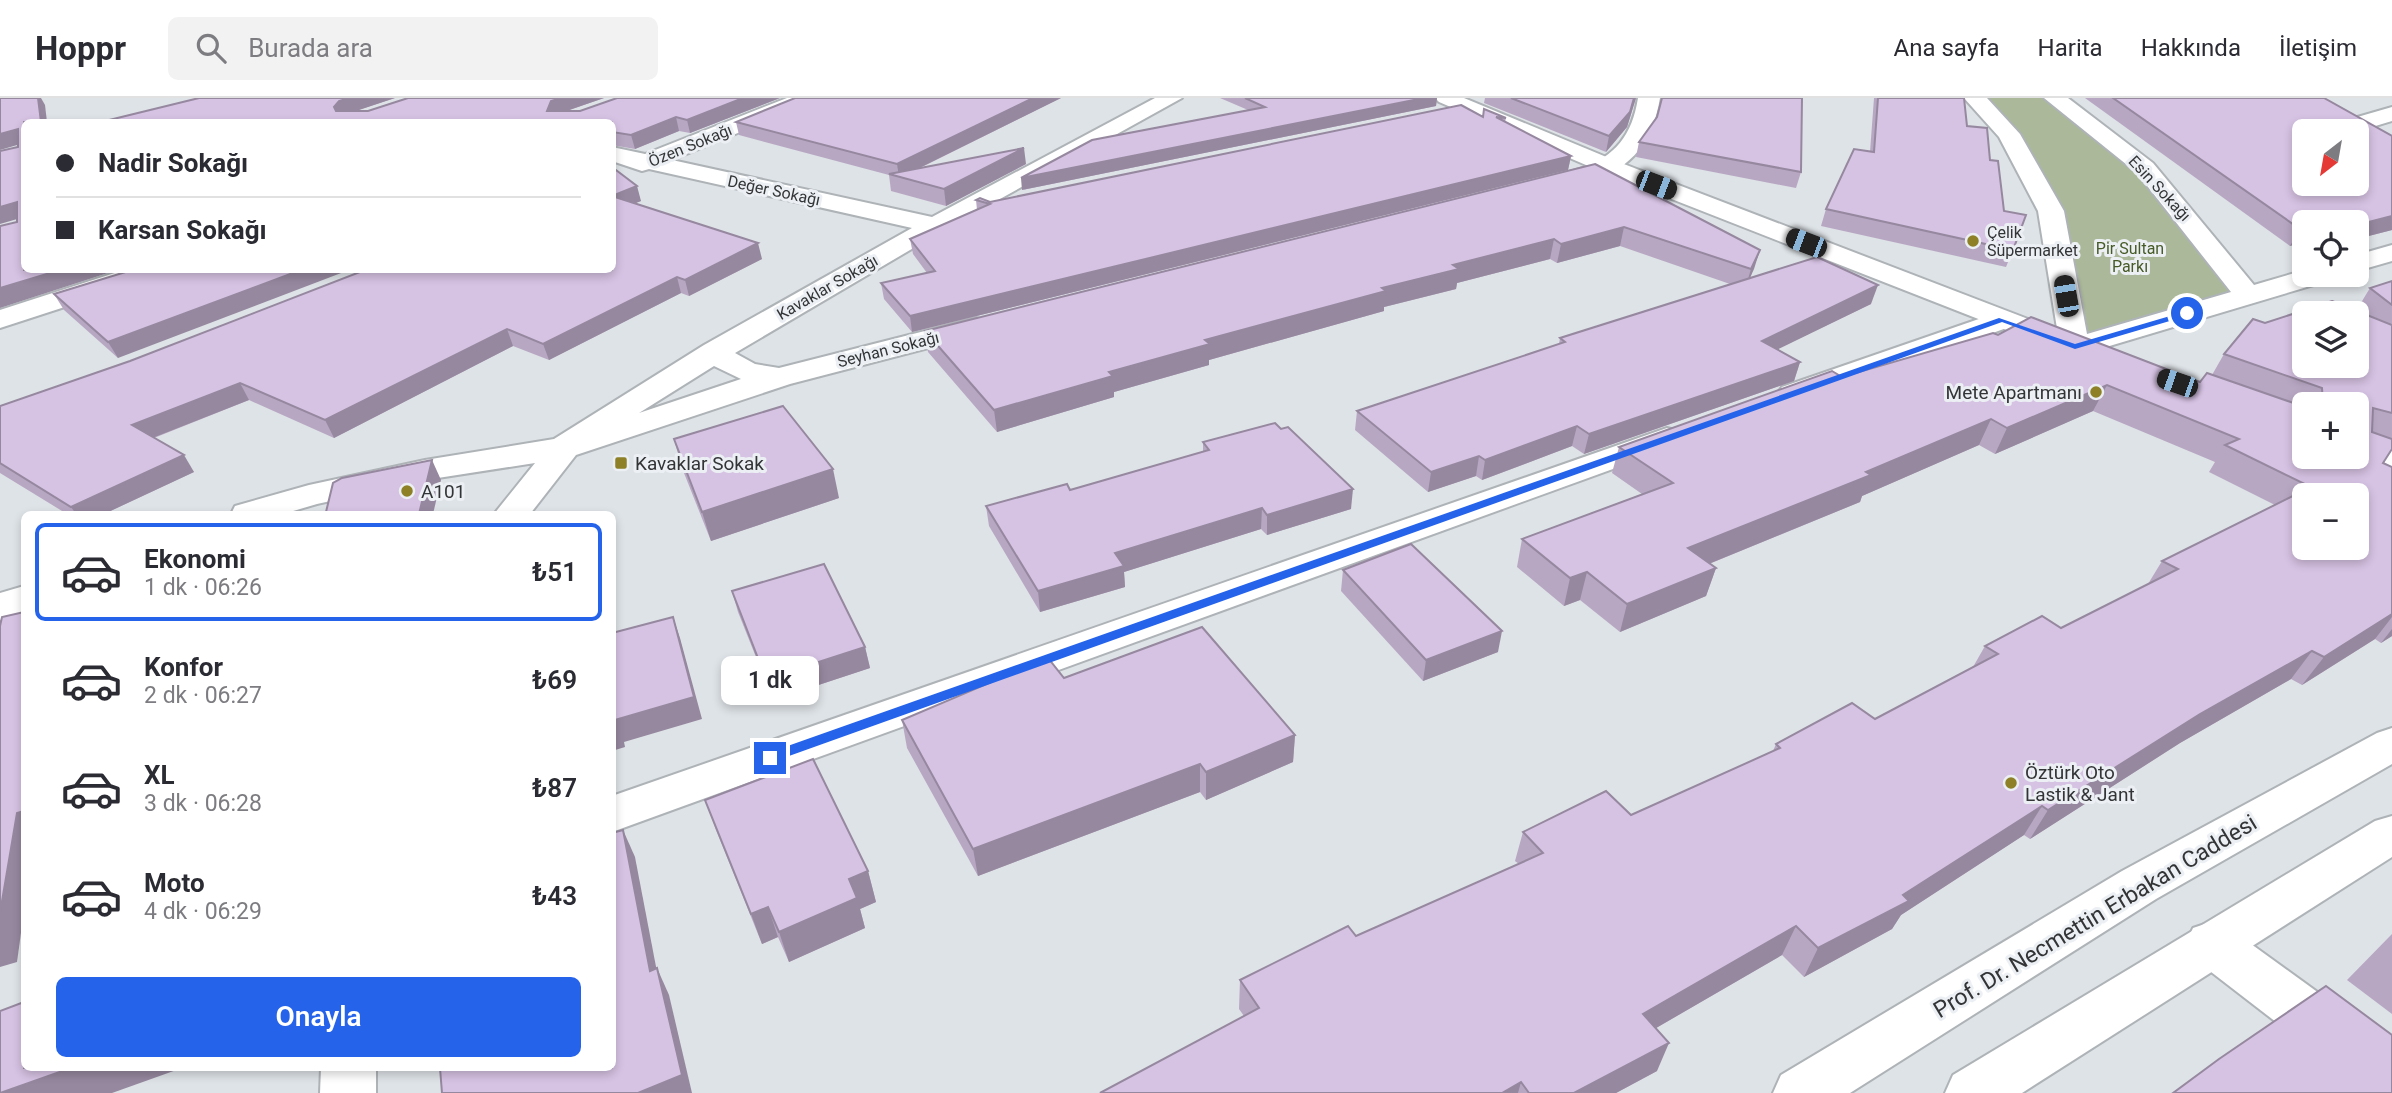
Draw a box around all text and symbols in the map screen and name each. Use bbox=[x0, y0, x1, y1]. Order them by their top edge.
search box bbox=[168, 17, 658, 80]
text: Hoppr bbox=[35, 29, 126, 68]
icon: search bbox=[192, 29, 230, 67]
text: Burada ara bbox=[248, 33, 373, 63]
text: Ana sayfa bbox=[1894, 34, 2000, 62]
text: Harita bbox=[2038, 34, 2103, 62]
text: Hakkında bbox=[2141, 34, 2241, 62]
text: İletişim bbox=[2279, 34, 2357, 62]
north arrow bbox=[2292, 119, 2370, 196]
map controls bbox=[2292, 119, 2369, 560]
street label: Özen Sokağı bbox=[646, 120, 735, 171]
text: Nadir Sokağı bbox=[98, 148, 248, 178]
street label: Esin Sokağı bbox=[2125, 152, 2195, 225]
car bbox=[1633, 168, 1680, 202]
street label: Değer Sokağı bbox=[726, 171, 822, 210]
button: locate bbox=[2292, 210, 2369, 287]
text: Karsan Sokağı bbox=[98, 215, 267, 245]
place label: Çelik Süpermarket bbox=[1987, 223, 2078, 260]
car bbox=[1783, 226, 1830, 260]
marker: Çelik Süpermarket bbox=[1965, 233, 1981, 249]
park label: Pir Sultan Parkı bbox=[2096, 239, 2164, 276]
street label: Kavaklar Sokağı bbox=[773, 251, 881, 324]
car bbox=[2053, 273, 2080, 319]
route start bbox=[2171, 297, 2203, 329]
button: layers bbox=[2292, 301, 2369, 378]
street label: Seyhan Sokağı bbox=[835, 328, 941, 371]
car bbox=[2154, 366, 2201, 400]
place label: Mete Apartmanı bbox=[1946, 381, 2082, 404]
marker: Mete Apartmanı bbox=[2088, 384, 2104, 400]
button: + bbox=[2292, 392, 2369, 469]
place label: Kavaklar Sokak bbox=[635, 452, 764, 475]
marker: Kavaklar Sokak bbox=[613, 455, 629, 471]
place label: A101 bbox=[421, 480, 465, 503]
marker: A101 bbox=[399, 483, 415, 499]
button: − bbox=[2292, 483, 2369, 560]
icon: car bbox=[60, 541, 123, 604]
text: Ekonomi bbox=[144, 544, 246, 574]
text: ₺51 bbox=[532, 557, 577, 587]
text: 1 dk · 06:26 bbox=[144, 574, 262, 601]
icon: car bbox=[60, 649, 123, 712]
text: Konfor bbox=[144, 652, 223, 682]
callout: 1 dk bbox=[721, 656, 819, 706]
text: ₺69 bbox=[532, 665, 577, 695]
text: 1 dk bbox=[748, 667, 792, 694]
text: 2 dk · 06:27 bbox=[144, 682, 262, 709]
route end bbox=[754, 742, 786, 774]
icon: car bbox=[60, 757, 123, 820]
text: XL bbox=[144, 760, 175, 790]
place label: Öztürk Oto Lastik & Jant bbox=[2025, 761, 2135, 806]
text: ₺87 bbox=[532, 773, 577, 803]
marker: Öztürk Oto Lastik & Jant bbox=[2003, 775, 2019, 791]
text: 3 dk · 06:28 bbox=[144, 790, 262, 817]
street label: Prof. Dr. Necmettin Erbakan Caddesi bbox=[1929, 809, 2262, 1024]
icon: car bbox=[60, 865, 123, 928]
text: Moto bbox=[144, 868, 205, 898]
text: ₺43 bbox=[532, 881, 577, 911]
text: 4 dk · 06:29 bbox=[144, 898, 262, 925]
button: Onayla bbox=[56, 977, 581, 1057]

